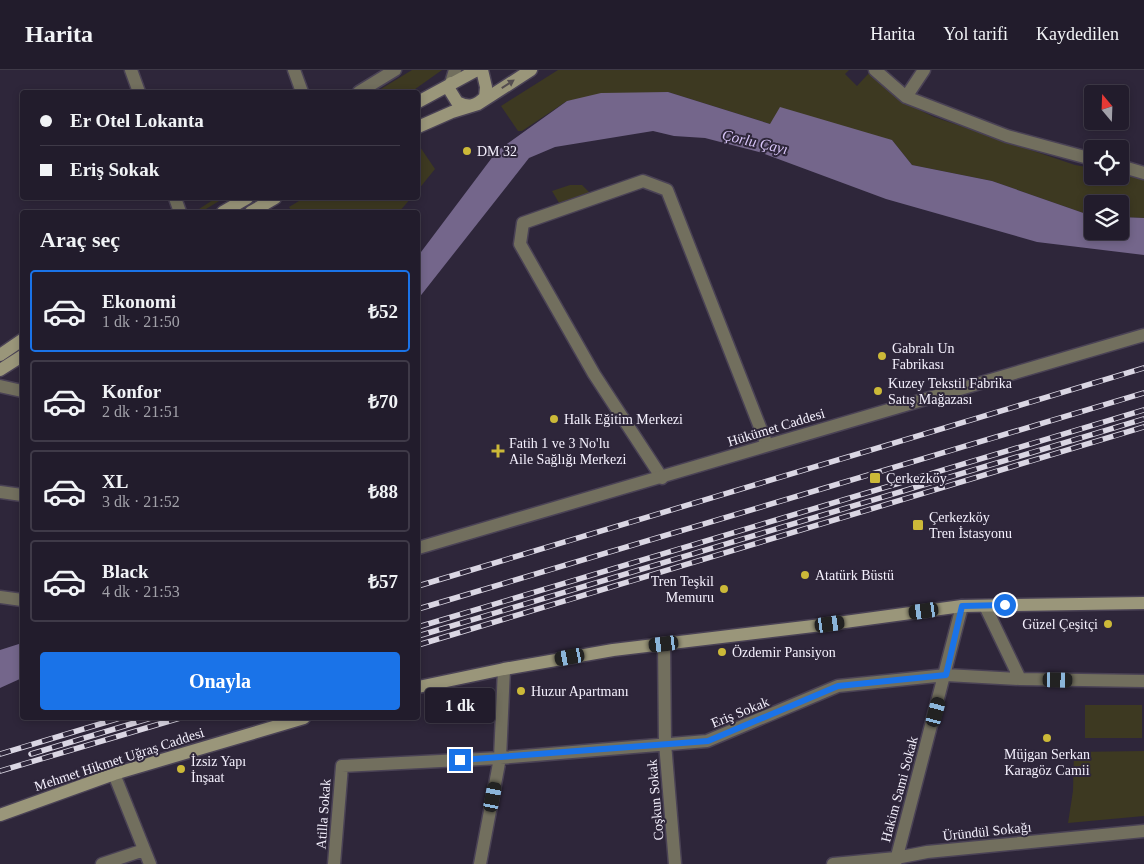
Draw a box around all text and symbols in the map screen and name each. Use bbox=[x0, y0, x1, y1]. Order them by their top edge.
text: Harita bbox=[25, 21, 93, 47]
text: Harita bbox=[870, 24, 915, 44]
text: Yol tarifi bbox=[943, 24, 1008, 44]
text: Kaydedilen bbox=[1036, 24, 1119, 44]
one-way arrow bbox=[502, 80, 515, 89]
north arrow bbox=[1084, 85, 1129, 130]
map controls bbox=[1084, 85, 1129, 240]
text: Er Otel Lokanta bbox=[70, 110, 204, 131]
water label: Çorlu Çayı bbox=[721, 127, 789, 157]
button: locate bbox=[1084, 140, 1129, 185]
place label: DM 32 bbox=[477, 144, 517, 159]
marker: DM 32 bbox=[461, 145, 473, 157]
text: Eriş Sokak bbox=[70, 159, 159, 180]
button: layers bbox=[1084, 195, 1129, 240]
text: Araç seç bbox=[40, 227, 120, 252]
icon: car bbox=[42, 289, 87, 334]
text: Ekonomi bbox=[102, 291, 176, 312]
text: ₺52 bbox=[368, 301, 398, 322]
text: 1 dk · 21:50 bbox=[102, 313, 180, 330]
place label: Gabralı Un Fabrikası bbox=[892, 341, 955, 372]
marker: Gabralı Un Fabrikası bbox=[876, 350, 888, 362]
place label: Kuzey Tekstil Fabrika Satış Mağazası bbox=[888, 376, 1013, 407]
icon: car bbox=[42, 379, 87, 424]
text: Konfor bbox=[102, 381, 161, 402]
marker: Kuzey Tekstil Fabrika Satış Mağazası bbox=[872, 385, 884, 397]
text: ₺70 bbox=[368, 391, 398, 412]
text: 2 dk · 21:51 bbox=[102, 403, 180, 420]
street label: Hükümet Caddesi bbox=[726, 406, 827, 449]
place label: Halk Eğitim Merkezi bbox=[564, 412, 683, 427]
marker: Halk Eğitim Merkezi bbox=[548, 413, 560, 425]
place label: Fatih 1 ve 3 No'lu Aile Sağlığı Merkezi bbox=[509, 436, 627, 467]
marker: Fatih 1 ve 3 No'lu Aile Sağlığı Merkezi bbox=[491, 444, 505, 458]
icon: car bbox=[42, 469, 87, 514]
text: XL bbox=[102, 471, 128, 492]
marker: Çerkezköy bbox=[868, 471, 882, 485]
place label: Çerkezköy bbox=[886, 471, 947, 486]
text: ₺88 bbox=[368, 481, 398, 502]
text: 3 dk · 21:52 bbox=[102, 493, 180, 510]
place label: Çerkezköy Tren İstasyonu bbox=[929, 510, 1012, 541]
marker: Çerkezköy Tren İstasyonu bbox=[911, 518, 925, 532]
icon: car bbox=[42, 559, 87, 604]
text: Black bbox=[102, 561, 148, 582]
place label: Atatürk Büstü bbox=[815, 568, 894, 583]
marker: Atatürk Büstü bbox=[799, 569, 811, 581]
text: ₺57 bbox=[368, 571, 398, 592]
place label: Tren Teşkil Memuru bbox=[651, 574, 714, 605]
text: 4 dk · 21:53 bbox=[102, 583, 180, 600]
marker: Tren Teşkil Memuru bbox=[718, 583, 730, 595]
route start bbox=[994, 594, 1016, 616]
car bbox=[908, 601, 939, 621]
car bbox=[814, 614, 845, 634]
place label: Güzel Çeşitçi bbox=[1022, 617, 1098, 632]
marker: Güzel Çeşitçi bbox=[1102, 618, 1114, 630]
car bbox=[648, 635, 679, 653]
place label: Özdemir Pansiyon bbox=[732, 644, 836, 660]
marker: Özdemir Pansiyon bbox=[716, 646, 728, 658]
car bbox=[553, 647, 586, 667]
button: Onayla bbox=[40, 652, 400, 710]
car bbox=[1042, 672, 1073, 688]
place label: Huzur Apartmanı bbox=[531, 684, 629, 699]
marker: Huzur Apartmanı bbox=[515, 685, 527, 697]
callout: 1 dk bbox=[425, 688, 495, 722]
street label: Eriş Sokak bbox=[709, 694, 771, 731]
car bbox=[924, 696, 947, 728]
text: 1 dk bbox=[445, 697, 475, 714]
street label: Mehmet Hikmet Uğraş Caddesi bbox=[32, 725, 206, 794]
marker: Müjgan Serkan Karagöz Camii bbox=[1041, 732, 1053, 744]
street label: Hakim Sami Sokak bbox=[878, 735, 921, 844]
place label: Müjgan Serkan Karagöz Camii bbox=[1004, 747, 1090, 778]
route end bbox=[449, 749, 471, 771]
place label: İzsiz Yapı İnşaat bbox=[191, 754, 246, 785]
street label: Coşkun Sokak bbox=[644, 759, 667, 841]
marker: İzsiz Yapı İnşaat bbox=[175, 763, 187, 775]
street label: Atilla Sokak bbox=[314, 778, 333, 850]
car bbox=[482, 781, 503, 813]
street label: Üründül Sokağı bbox=[942, 818, 1032, 844]

